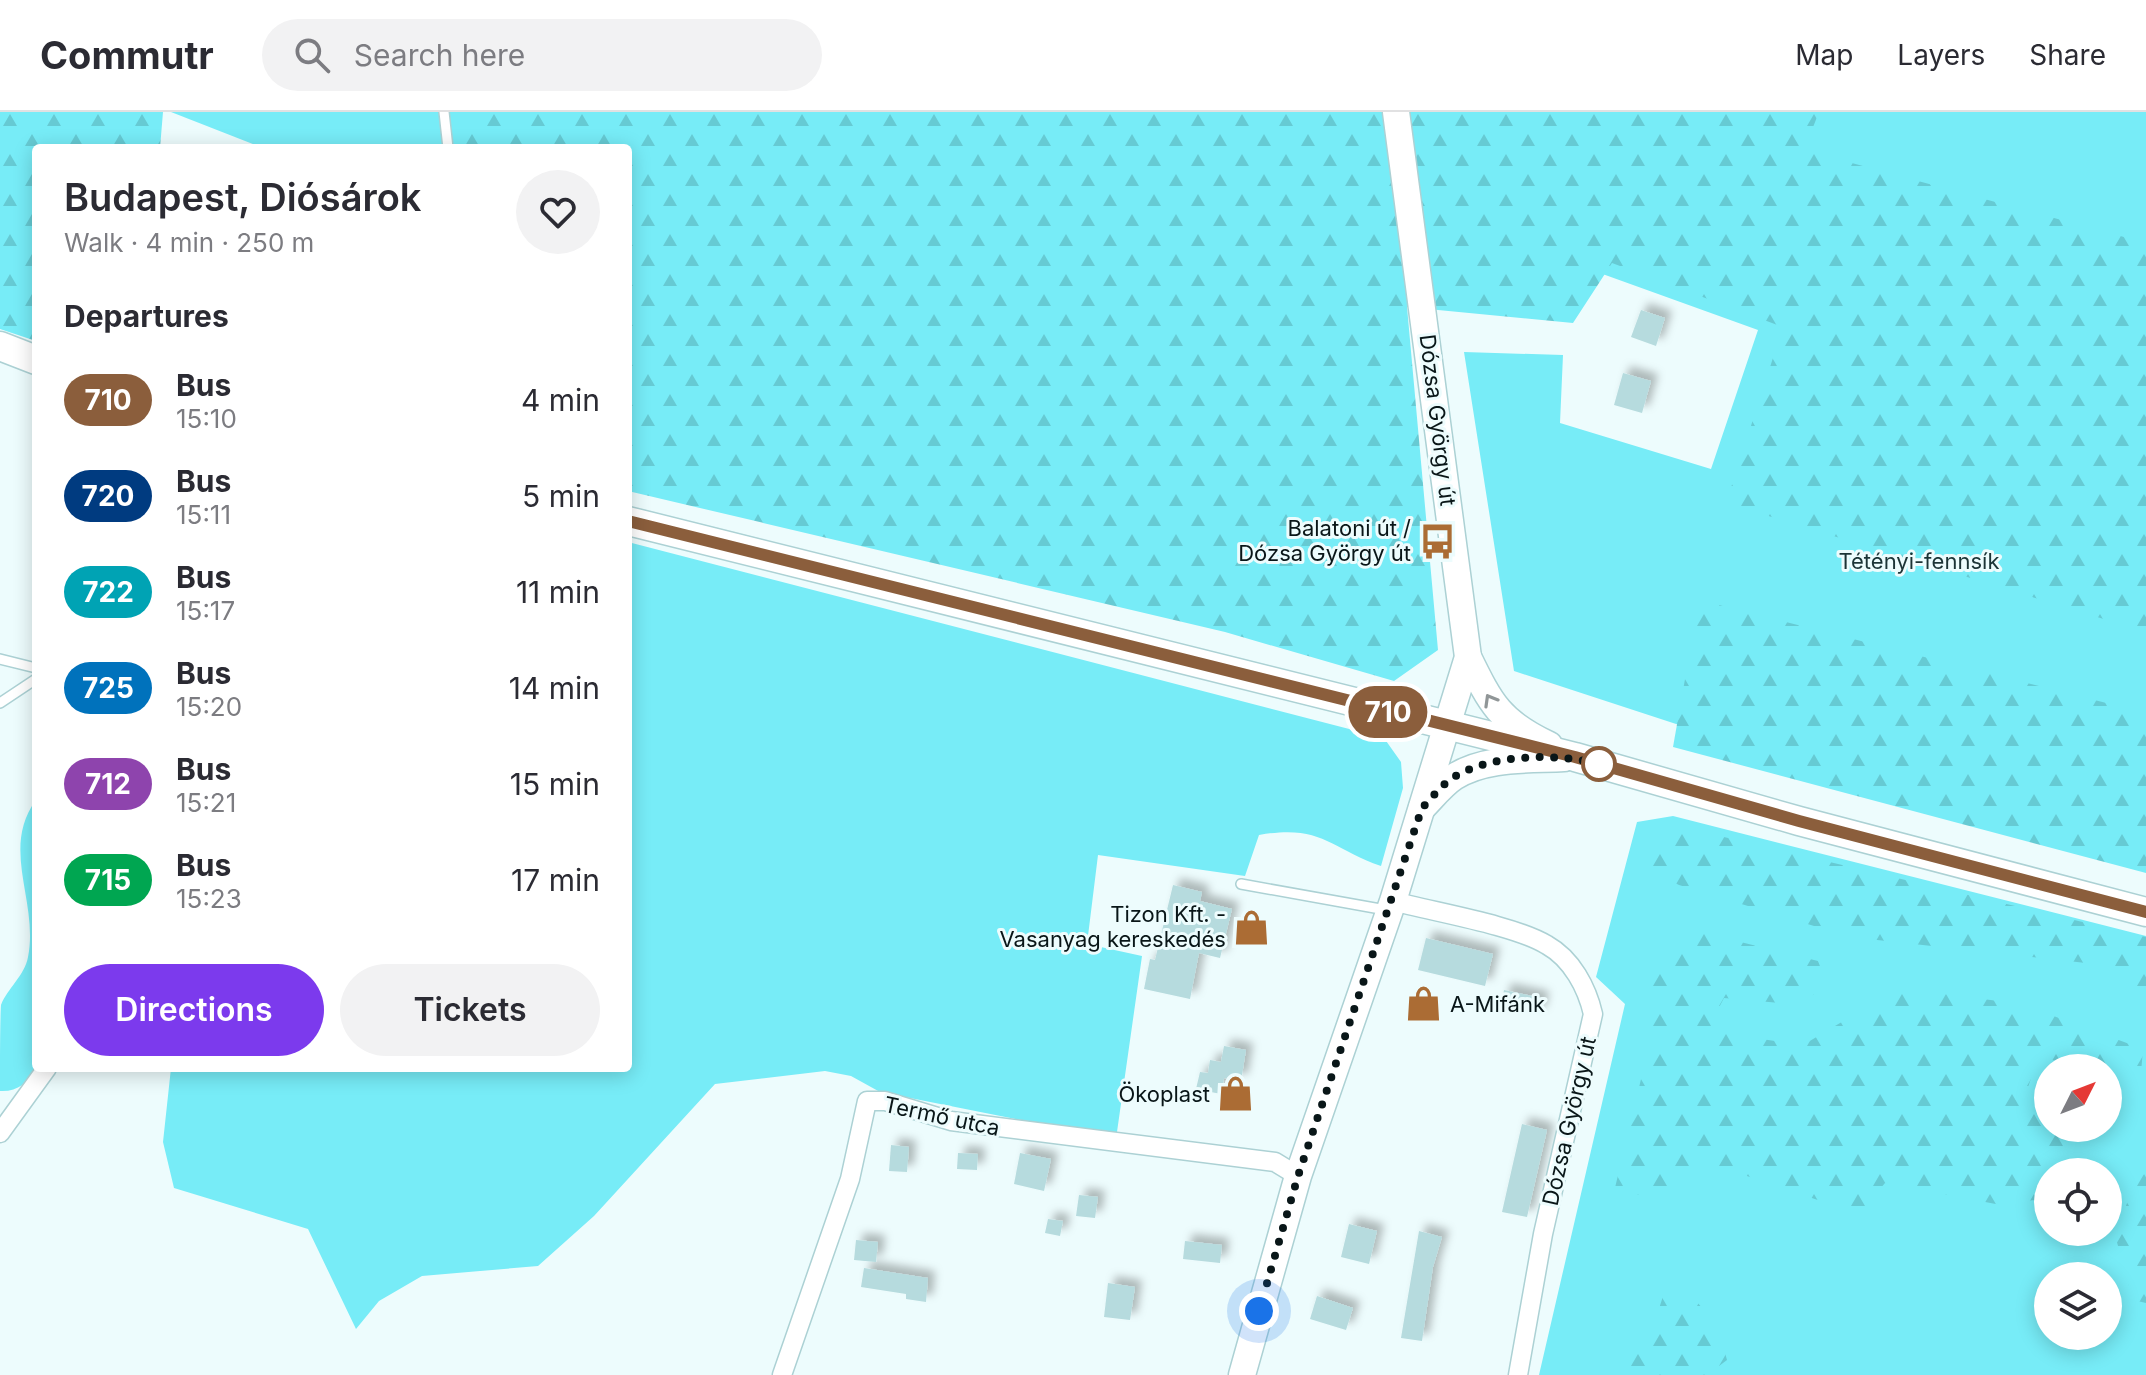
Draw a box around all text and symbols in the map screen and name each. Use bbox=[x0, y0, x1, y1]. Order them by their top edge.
search box bbox=[262, 19, 822, 91]
text: Commutr bbox=[40, 32, 214, 78]
icon: search bbox=[290, 33, 334, 77]
text: Search here bbox=[354, 37, 525, 73]
text: Map bbox=[1795, 38, 1853, 72]
text: Layers bbox=[1897, 38, 1985, 72]
text: Share bbox=[2029, 38, 2106, 72]
button: heart bbox=[516, 170, 600, 254]
text: Budapest, Diósárok bbox=[64, 174, 421, 220]
text: Walk · 4 min · 250 m bbox=[64, 227, 314, 258]
text: Departures bbox=[64, 298, 229, 334]
street label: Dózsa György út bbox=[1415, 333, 1461, 507]
text: Bus bbox=[176, 367, 231, 403]
text: 4 min bbox=[521, 382, 600, 418]
text: 710 bbox=[84, 383, 132, 417]
text: 15:10 bbox=[176, 403, 237, 434]
text: Bus bbox=[176, 463, 231, 499]
text: 5 min bbox=[522, 478, 600, 514]
text: 720 bbox=[82, 479, 134, 513]
text: 15:11 bbox=[176, 499, 231, 530]
place label: Balatoni út / Dózsa György út bbox=[1238, 515, 1411, 566]
bus stop icon: Balatoni út / Dózsa György út bbox=[1418, 522, 1456, 560]
park label: Tétényi-fennsík bbox=[1839, 548, 1999, 574]
text: Bus bbox=[176, 559, 231, 595]
text: 11 min bbox=[516, 574, 600, 610]
text: 722 bbox=[82, 575, 134, 609]
text: 15:17 bbox=[176, 595, 235, 626]
text: Bus bbox=[176, 655, 231, 691]
text: 14 min bbox=[509, 670, 600, 706]
text: 725 bbox=[82, 671, 134, 705]
line badge: 710 bbox=[1342, 686, 1434, 738]
text: 15:20 bbox=[176, 691, 242, 722]
one-way arrow bbox=[1484, 694, 1500, 709]
text: 710 bbox=[1364, 695, 1412, 729]
unlabelled marker bbox=[1582, 747, 1616, 781]
text: Bus bbox=[176, 751, 231, 787]
text: 15 min bbox=[510, 766, 600, 802]
text: 712 bbox=[85, 767, 131, 801]
text: 15:21 bbox=[176, 787, 236, 818]
text: Bus bbox=[176, 847, 231, 883]
text: 17 min bbox=[511, 862, 600, 898]
text: 715 bbox=[85, 863, 131, 897]
text: 15:23 bbox=[176, 883, 242, 914]
place label: Tizon Kft. - Vasanyag kereskedés bbox=[1000, 901, 1226, 952]
shop icon: Tizon Kft. - Vasanyag kereskedés bbox=[1233, 908, 1271, 946]
button: Directions bbox=[64, 964, 324, 1056]
button: Tickets bbox=[340, 964, 600, 1056]
shop icon: A-Mifánk bbox=[1405, 985, 1443, 1023]
place label: A-Mifánk bbox=[1450, 991, 1545, 1017]
street label: Dózsa György út bbox=[1537, 1034, 1601, 1208]
north arrow bbox=[2034, 1054, 2122, 1142]
map controls bbox=[2034, 1054, 2122, 1350]
shop icon: Ökoplast bbox=[1217, 1075, 1255, 1113]
place label: Ökoplast bbox=[1118, 1081, 1210, 1107]
street label: Termő utca bbox=[882, 1091, 1002, 1141]
button: locate bbox=[2034, 1158, 2122, 1246]
button: layers bbox=[2034, 1262, 2122, 1350]
your location bbox=[1239, 1291, 1279, 1331]

